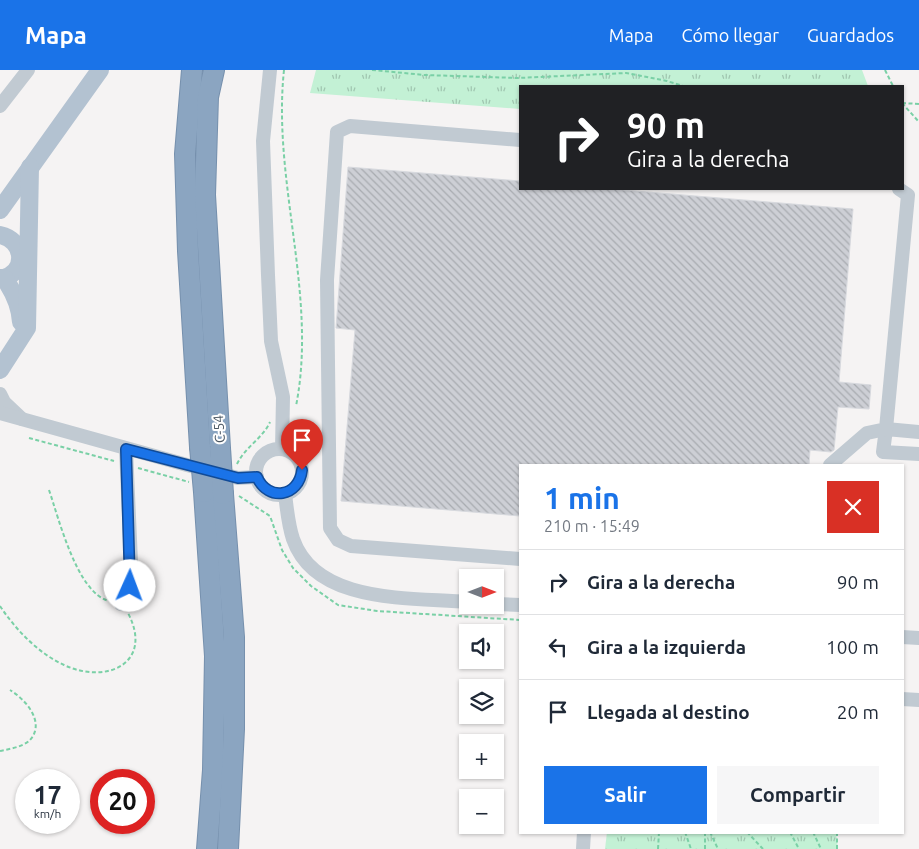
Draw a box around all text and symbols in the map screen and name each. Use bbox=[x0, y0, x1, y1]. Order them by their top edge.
text: Mapa bbox=[25, 22, 87, 49]
text: Mapa bbox=[609, 25, 654, 45]
text: Cómo llegar bbox=[682, 25, 779, 45]
text: Guardados bbox=[807, 25, 894, 45]
icon: right bbox=[544, 105, 609, 170]
text: 90 m bbox=[627, 105, 705, 145]
text: Gira a la derecha bbox=[627, 146, 790, 171]
street label: C-54 bbox=[210, 414, 228, 444]
pin bbox=[281, 419, 323, 470]
icon: arrive bbox=[288, 426, 316, 454]
text: 1 min bbox=[544, 481, 620, 515]
button: close bbox=[827, 481, 879, 533]
text: 210 m · 15:49 bbox=[544, 517, 640, 535]
position arrow bbox=[103, 559, 155, 611]
icon: right bbox=[544, 568, 572, 596]
north arrow bbox=[459, 569, 504, 614]
map controls bbox=[459, 569, 504, 834]
text: Gira a la derecha bbox=[587, 571, 735, 593]
text: 90 m bbox=[837, 571, 879, 593]
button: sound bbox=[459, 624, 504, 669]
icon: left bbox=[544, 633, 572, 661]
text: Gira a la izquierda bbox=[587, 636, 746, 658]
text: 100 m bbox=[826, 636, 879, 658]
button: layers bbox=[459, 679, 504, 724]
icon: arrive bbox=[544, 698, 572, 726]
text: Llegada al destino bbox=[587, 701, 750, 723]
text: 20 m bbox=[837, 701, 879, 723]
button: + bbox=[459, 734, 504, 779]
button: Salir bbox=[544, 766, 707, 824]
button: Compartir bbox=[717, 766, 879, 824]
speed limit sign: 20 bbox=[90, 769, 155, 834]
text: 17 bbox=[33, 781, 62, 809]
button: − bbox=[459, 789, 504, 834]
text: km/h bbox=[34, 807, 61, 820]

